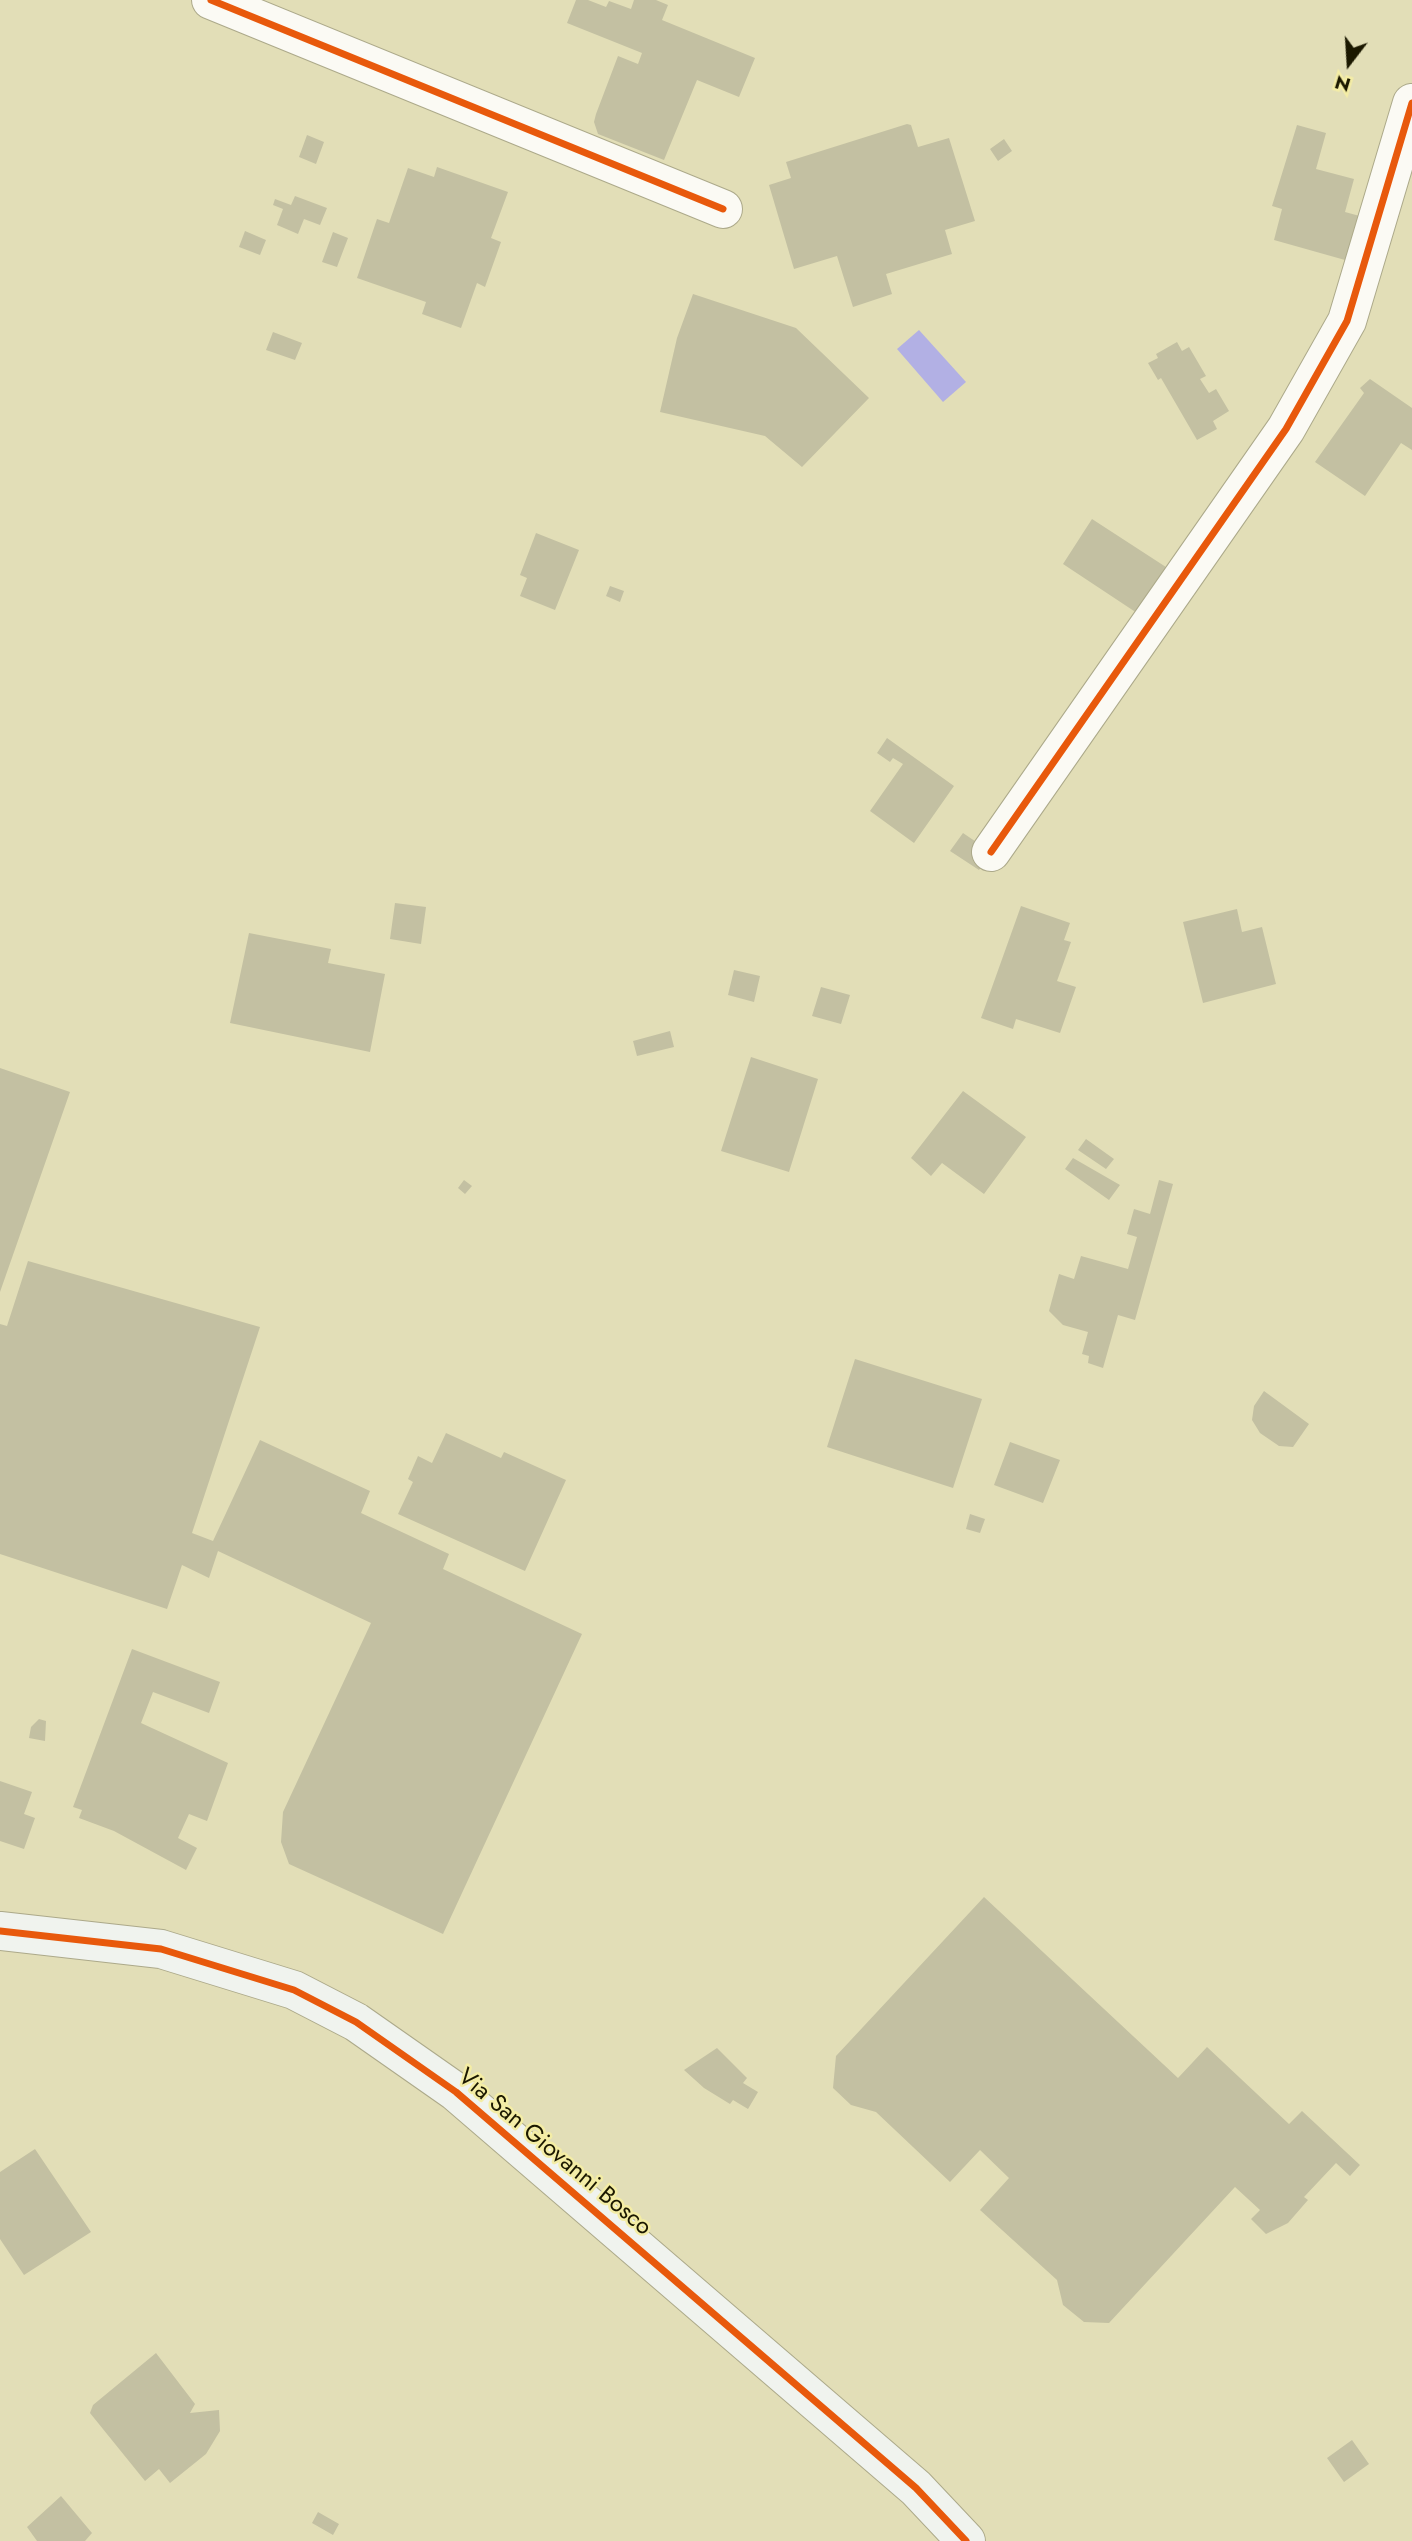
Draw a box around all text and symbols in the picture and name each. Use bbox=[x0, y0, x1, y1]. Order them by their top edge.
north arrow bbox=[1314, 28, 1384, 98]
text: N bbox=[1332, 68, 1354, 99]
street label: Via San Giovanni Bosco bbox=[451, 2063, 657, 2243]

